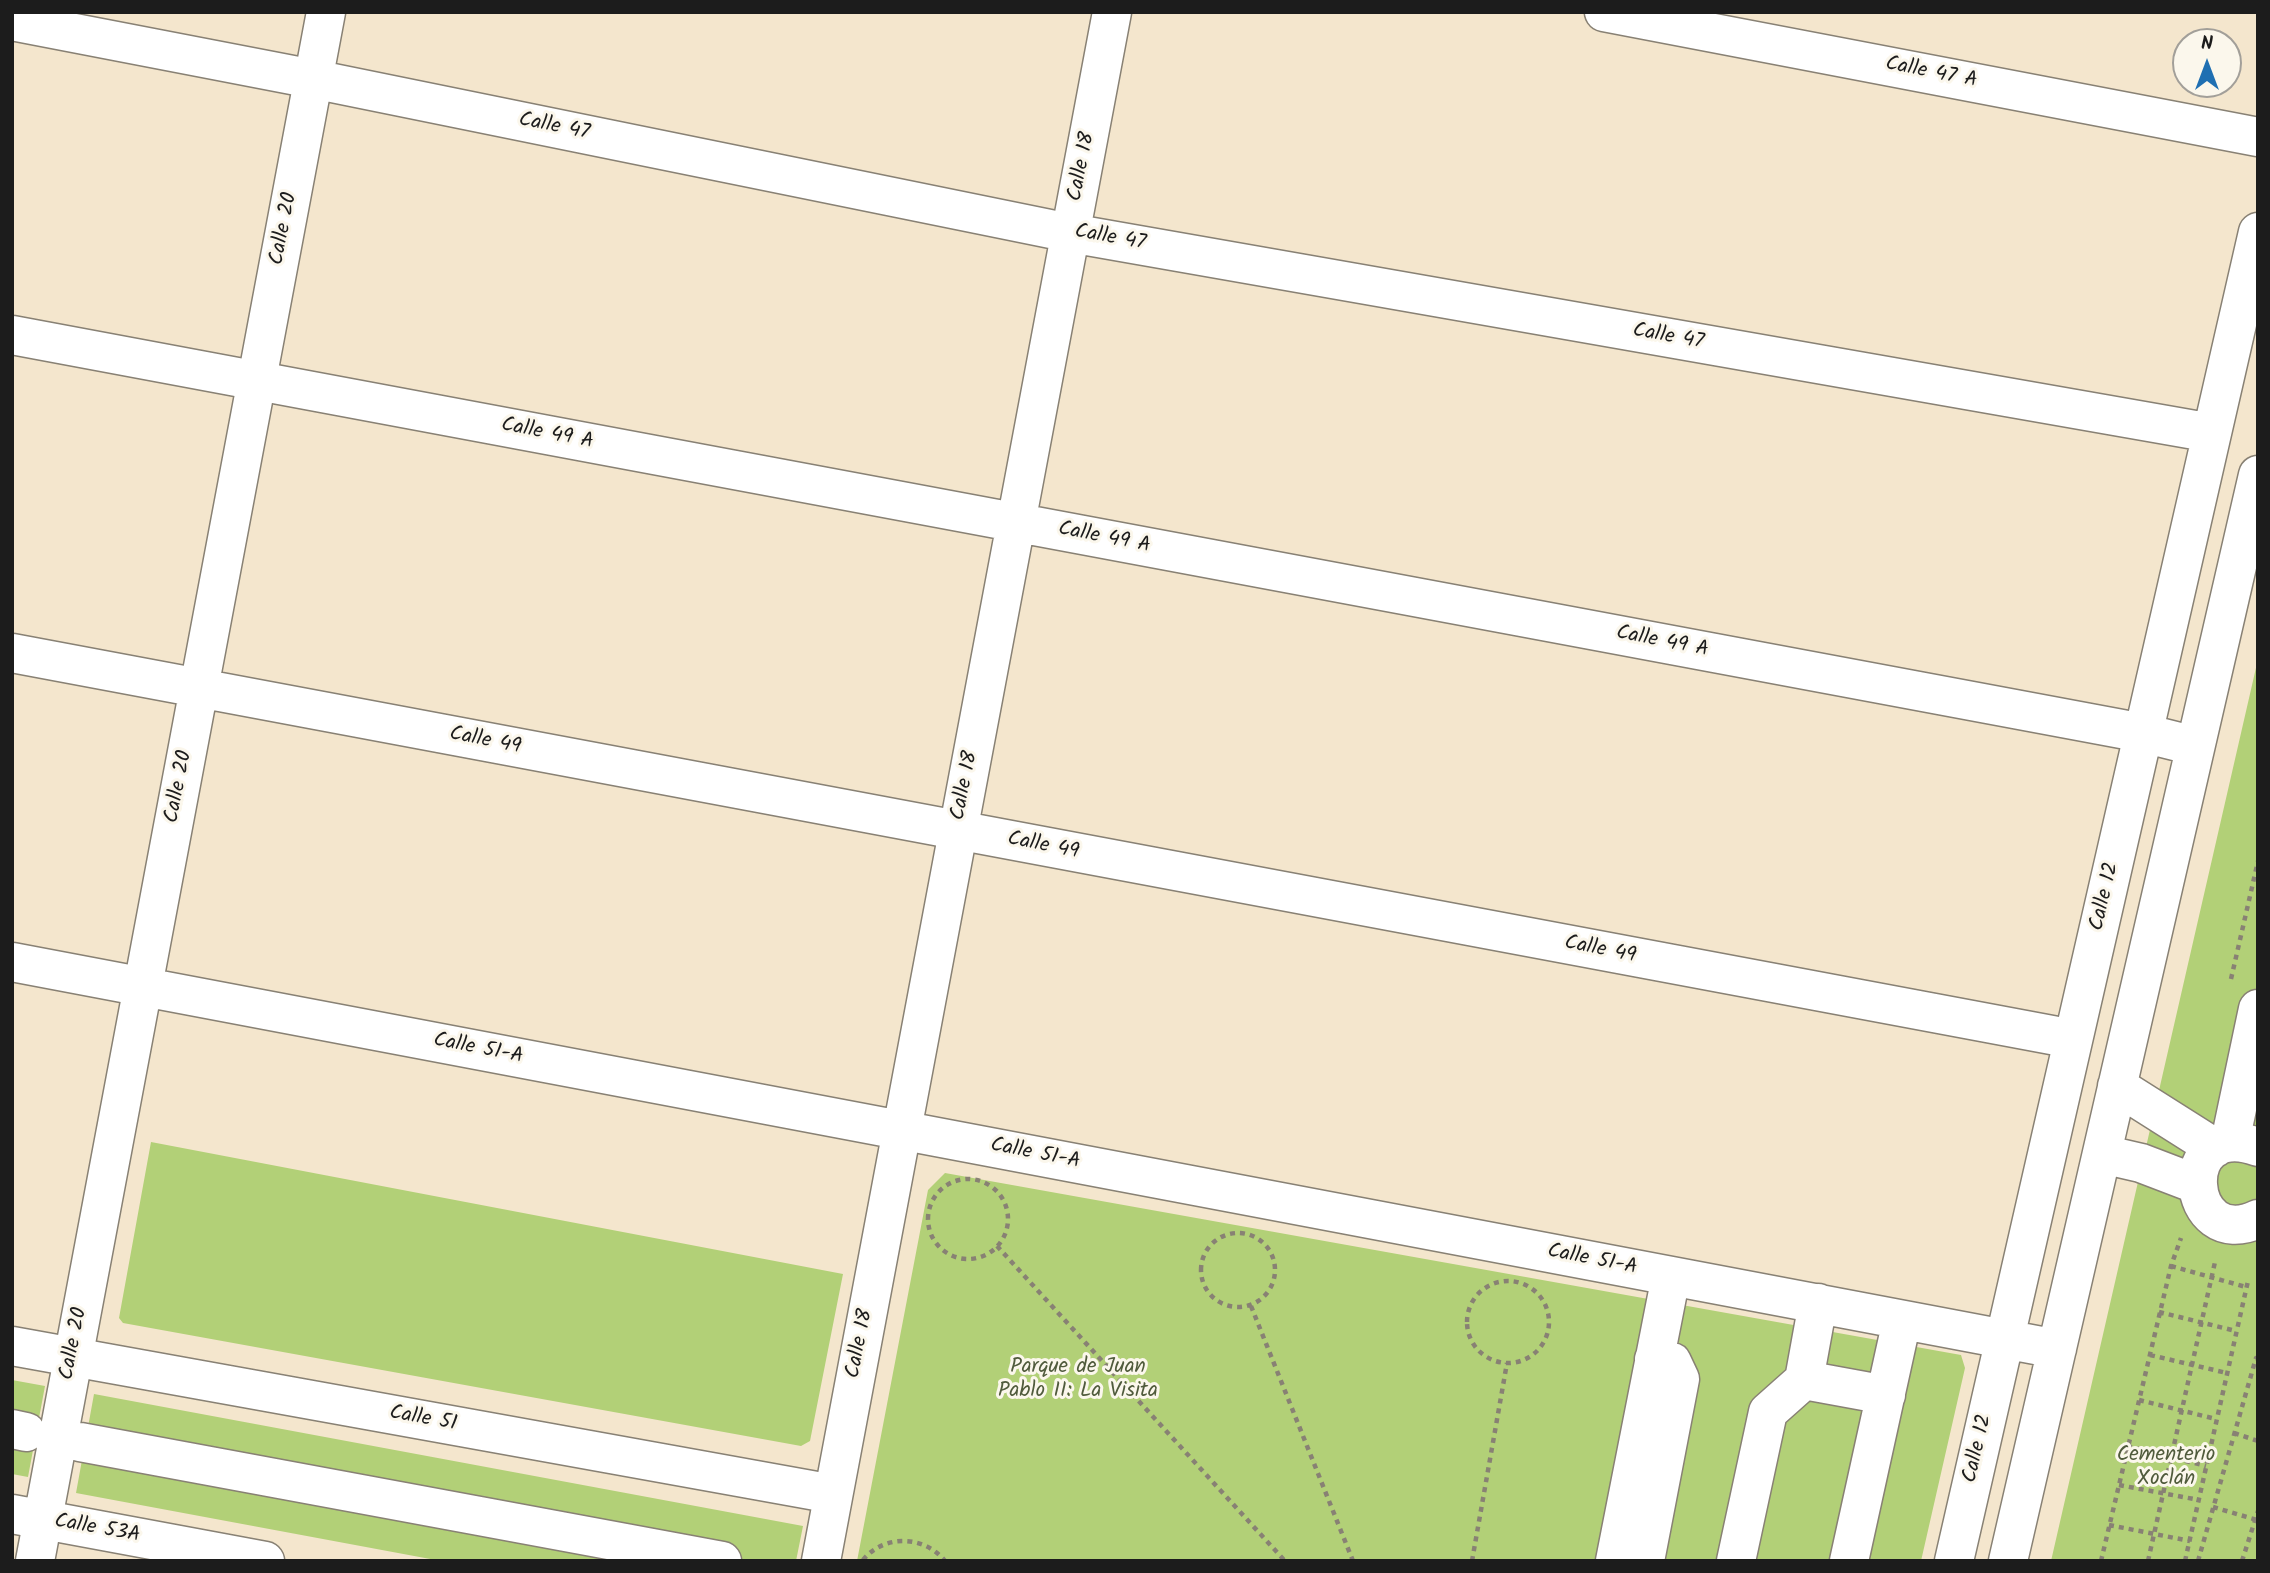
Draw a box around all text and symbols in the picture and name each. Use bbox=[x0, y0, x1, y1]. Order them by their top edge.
north arrow bbox=[2172, 28, 2242, 98]
text: N bbox=[2201, 29, 2213, 59]
street label: Calle 47 A bbox=[1883, 53, 1979, 95]
street label: Calle 47 bbox=[516, 109, 592, 147]
street label: Calle 18 bbox=[1064, 130, 1102, 204]
street label: Calle 20 bbox=[266, 191, 304, 267]
street label: Calle 47 bbox=[1072, 220, 1148, 258]
street label: Calle 47 bbox=[1630, 319, 1706, 357]
street label: Calle 49 A bbox=[499, 414, 595, 456]
street label: Calle 49 A bbox=[1056, 518, 1152, 560]
street label: Calle 49 A bbox=[1614, 622, 1710, 664]
street label: Calle 49 bbox=[447, 723, 523, 761]
street label: Calle 20 bbox=[161, 749, 199, 825]
street label: Calle 18 bbox=[947, 749, 985, 823]
street label: Calle 49 bbox=[1005, 828, 1081, 866]
street label: Calle 12 bbox=[2086, 860, 2126, 934]
street label: Calle 49 bbox=[1562, 932, 1638, 970]
street label: Calle 51-A bbox=[431, 1029, 525, 1071]
street label: Calle 51-A bbox=[988, 1134, 1082, 1176]
street label: Calle 51-A bbox=[1545, 1240, 1639, 1282]
street label: Calle 20 bbox=[56, 1306, 94, 1382]
street label: Calle 18 bbox=[842, 1307, 880, 1381]
park label: Parque de Juan Pablo II: La Visita bbox=[998, 1355, 1158, 1405]
street label: Calle 51 bbox=[387, 1402, 459, 1438]
street label: Calle 12 bbox=[1959, 1412, 1999, 1486]
park label: Cementerio Xoclán bbox=[2117, 1443, 2215, 1493]
street label: Calle 53A bbox=[52, 1510, 142, 1550]

